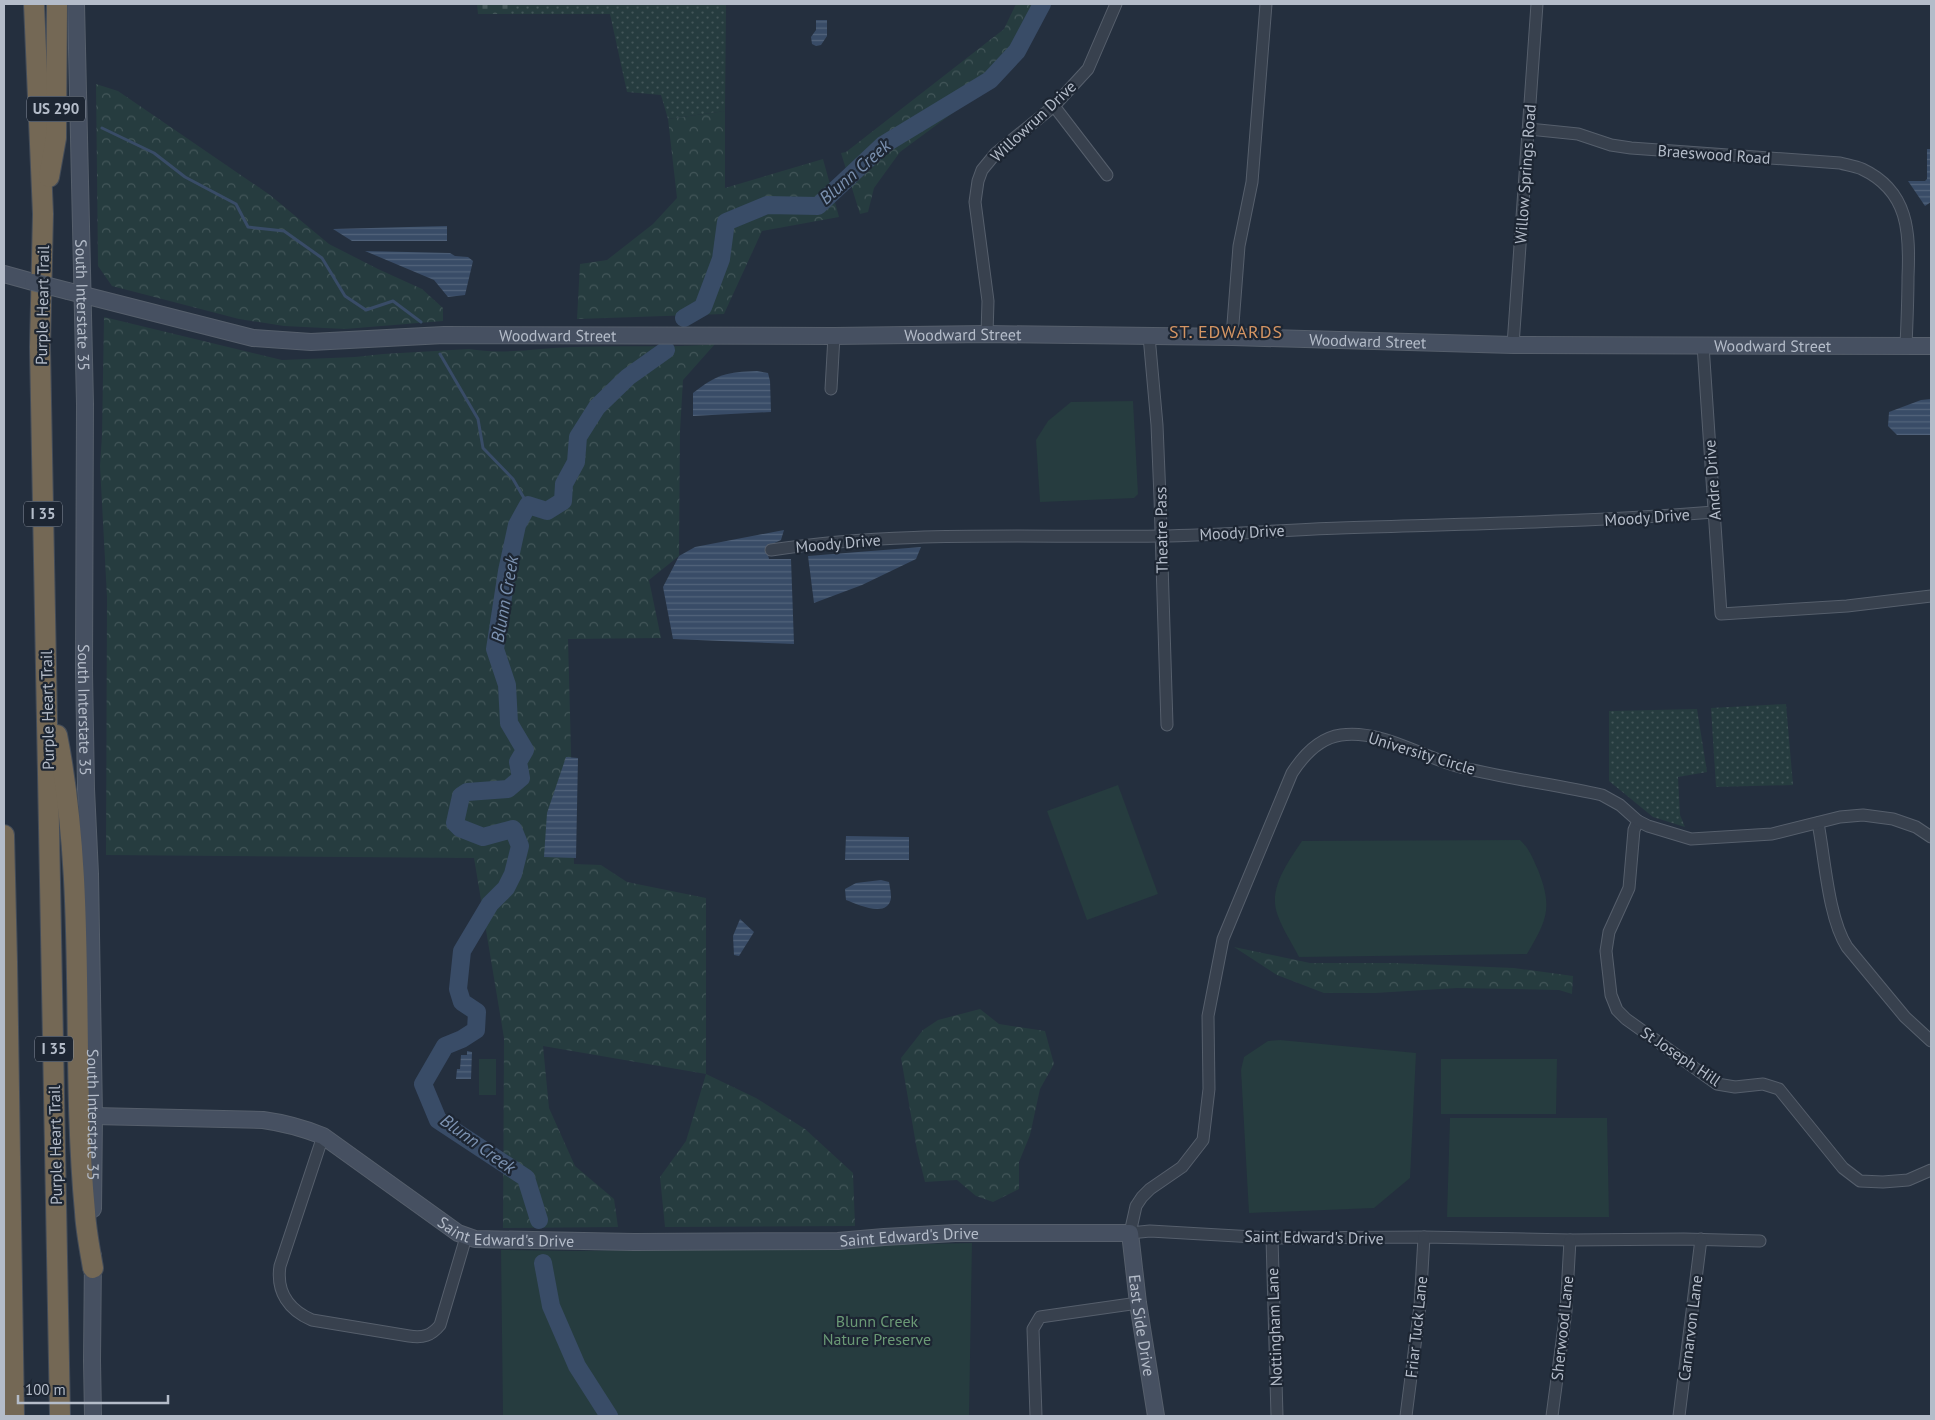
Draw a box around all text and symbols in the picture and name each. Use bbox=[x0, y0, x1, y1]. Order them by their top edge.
street label: Willowrun Drive bbox=[986, 76, 1080, 166]
road number: US 290 bbox=[27, 96, 85, 122]
street label: Willow Springs Road bbox=[1510, 103, 1540, 245]
water label: Blunn Creek bbox=[814, 134, 896, 209]
street label: Braeswood Road bbox=[1657, 140, 1771, 168]
street label: South Interstate 35 bbox=[71, 239, 94, 371]
street label: Purple Heart Trail bbox=[31, 245, 53, 365]
district label: ST. EDWARDS bbox=[1169, 320, 1283, 343]
street label: Woodward Street bbox=[904, 324, 1022, 345]
street label: Woodward Street bbox=[499, 325, 617, 345]
street label: Woodward Street bbox=[1309, 329, 1427, 353]
street label: Woodward Street bbox=[1714, 335, 1832, 356]
street label: Andre Drive bbox=[1699, 439, 1725, 521]
street label: Theatre Pass bbox=[1150, 486, 1172, 574]
road number: I 35 bbox=[24, 502, 62, 526]
street label: Moody Drive bbox=[1604, 504, 1690, 530]
street label: Moody Drive bbox=[1199, 520, 1285, 544]
street label: Moody Drive bbox=[795, 529, 881, 557]
water label: Blunn Creek bbox=[486, 553, 524, 644]
street label: South Interstate 35 bbox=[74, 644, 96, 776]
street label: Purple Heart Trail bbox=[36, 650, 58, 770]
street label: University Circle bbox=[1366, 727, 1478, 779]
street label: St Joseph Hill bbox=[1637, 1022, 1725, 1090]
road number: I 35 bbox=[35, 1036, 73, 1062]
street label: South Interstate 35 bbox=[83, 1049, 104, 1181]
street label: Purple Heart Trail bbox=[44, 1085, 66, 1205]
water label: Blunn Creek bbox=[436, 1109, 521, 1179]
street label: Saint Edward's Drive bbox=[434, 1212, 574, 1251]
street label: Saint Edward's Drive bbox=[839, 1223, 979, 1251]
street label: Saint Edward's Drive bbox=[1244, 1226, 1384, 1248]
street label: Nottingham Lane bbox=[1262, 1267, 1286, 1387]
street label: East Side Drive bbox=[1125, 1273, 1160, 1378]
street label: Carnarvon Lane bbox=[1674, 1274, 1706, 1382]
street label: Friar Tuck Lane bbox=[1401, 1275, 1431, 1379]
street label: Sherwood Lane bbox=[1547, 1275, 1577, 1381]
park label: Blunn Creek Nature Preserve bbox=[823, 1311, 931, 1349]
scale bar bbox=[18, 1372, 168, 1404]
text: 100 m bbox=[25, 1380, 66, 1399]

